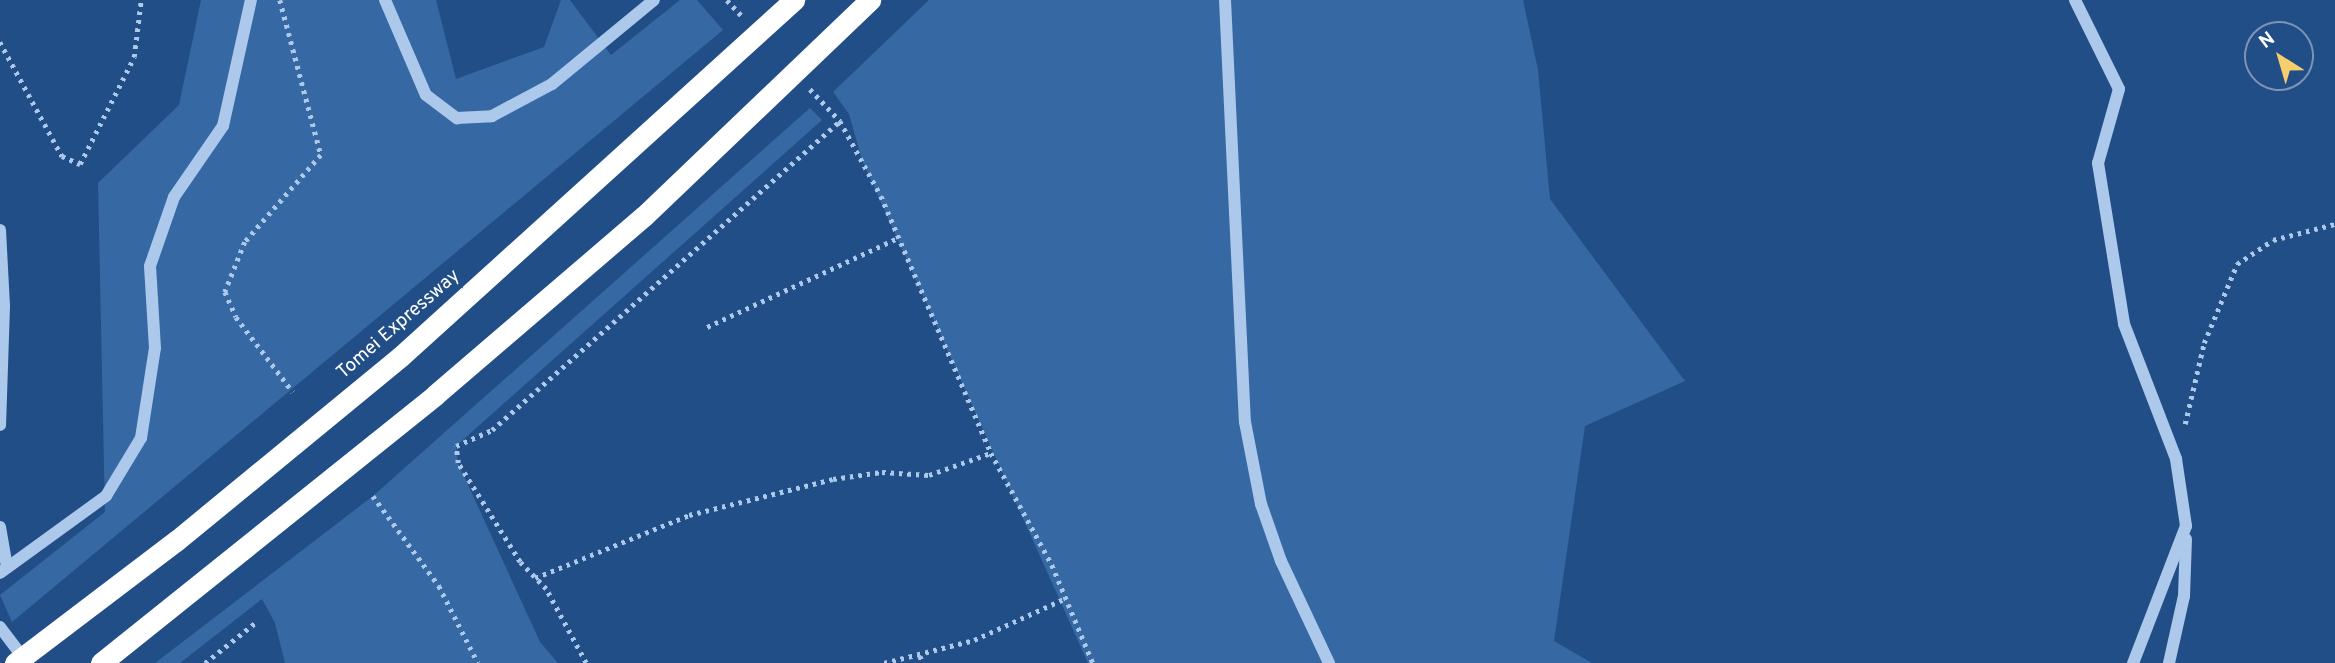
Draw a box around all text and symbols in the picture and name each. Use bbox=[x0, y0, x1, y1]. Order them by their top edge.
north arrow bbox=[2244, 21, 2314, 91]
text: N bbox=[2255, 27, 2280, 55]
street label: Tomei Expressway bbox=[333, 265, 465, 385]

